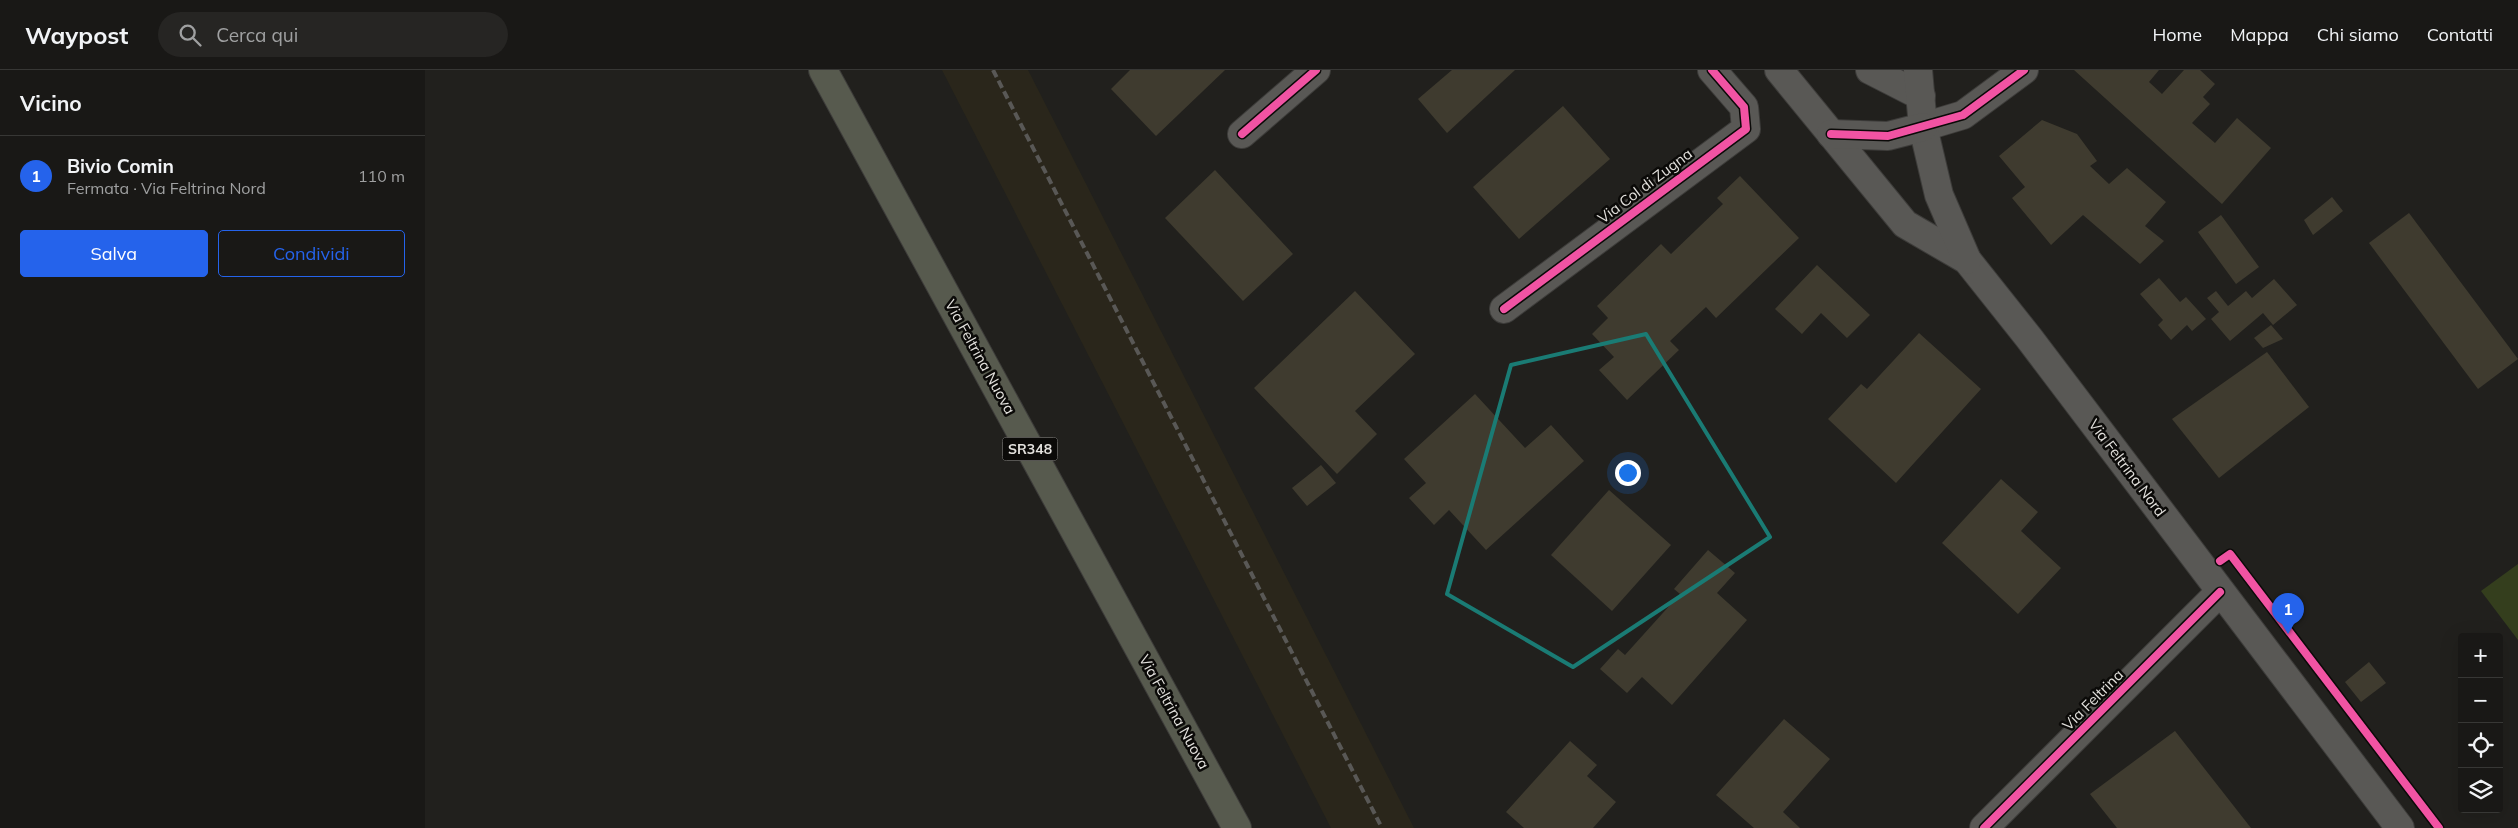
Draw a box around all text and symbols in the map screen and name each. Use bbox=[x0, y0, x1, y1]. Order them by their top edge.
search box bbox=[158, 12, 508, 57]
text: Waypost bbox=[25, 20, 128, 50]
icon: search bbox=[176, 21, 204, 49]
text: Cerca qui bbox=[216, 23, 298, 47]
text: Home bbox=[2152, 23, 2202, 46]
text: Mappa bbox=[2230, 23, 2289, 46]
text: Chi siamo bbox=[2317, 23, 2399, 46]
text: Contatti bbox=[2427, 23, 2493, 46]
text: Vicino bbox=[20, 90, 82, 116]
street label: Via Col di Zugna bbox=[1594, 144, 1696, 227]
text: Bivio Comin bbox=[67, 154, 174, 178]
text: 1 bbox=[31, 166, 41, 186]
text: 110 m bbox=[358, 166, 405, 186]
text: Fermata · Via Feltrina Nord bbox=[67, 178, 266, 198]
button: Salva bbox=[20, 230, 208, 277]
button: Condividi bbox=[218, 230, 405, 277]
street label: Via Feltrina Nuova bbox=[941, 296, 1020, 417]
street label: Via Feltrina Nord bbox=[2085, 415, 2170, 520]
road number: SR348 bbox=[1003, 438, 1057, 460]
your location bbox=[1615, 460, 1641, 486]
pin: 1 bbox=[2272, 593, 2304, 634]
map controls bbox=[2458, 633, 2503, 813]
button: + bbox=[2458, 633, 2503, 678]
street label: Via Feltrina Nuova bbox=[1135, 651, 1214, 772]
street label: Via Feltrina bbox=[2058, 665, 2127, 734]
button: − bbox=[2458, 678, 2503, 723]
button: locate bbox=[2458, 723, 2503, 768]
button: layers bbox=[2458, 768, 2503, 813]

